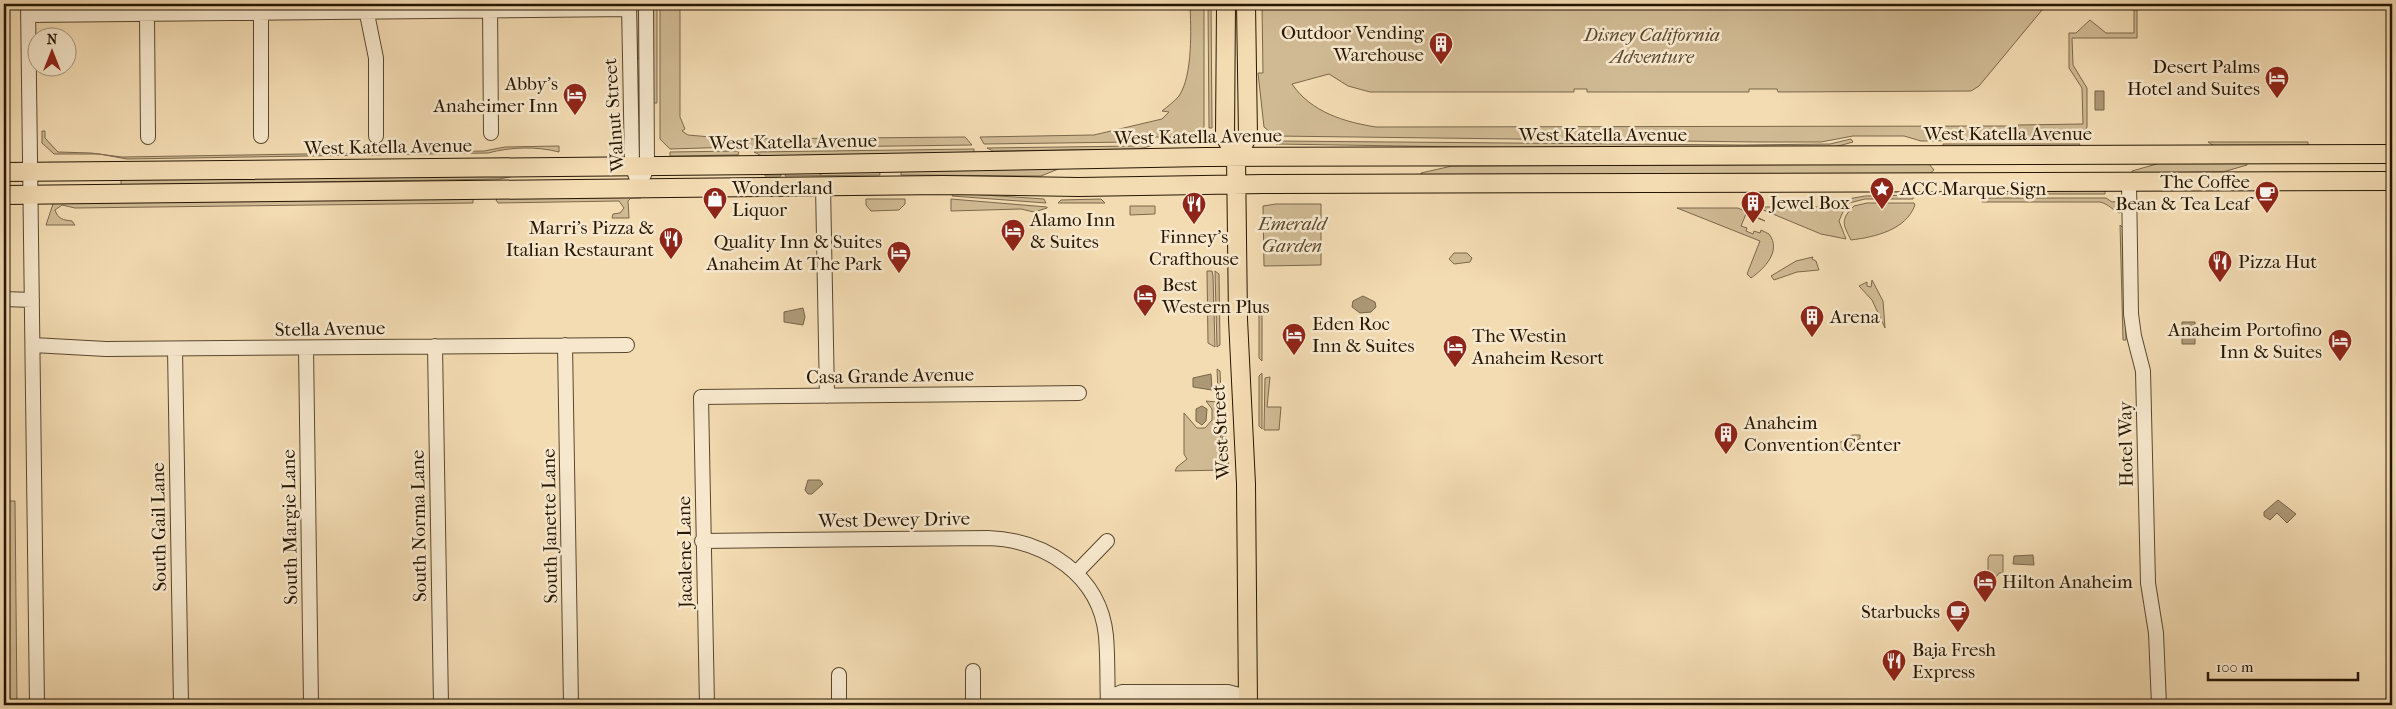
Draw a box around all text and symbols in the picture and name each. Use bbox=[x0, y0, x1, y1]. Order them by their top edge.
place label: Outdoor Vending Warehouse bbox=[1281, 22, 1425, 66]
park label: Disney California Adventure bbox=[1582, 24, 1720, 68]
north arrow bbox=[28, 28, 78, 78]
text: N bbox=[47, 31, 58, 48]
building icon: Outdoor Vending Warehouse bbox=[1428, 31, 1454, 65]
place label: Desert Palms Hotel and Suites bbox=[2127, 56, 2260, 100]
street label: Walnut Street bbox=[599, 57, 629, 174]
hotel icon: Desert Palms Hotel and Suites bbox=[2264, 65, 2290, 99]
place label: Abby's Anaheimer Inn bbox=[433, 73, 558, 117]
hotel icon: Abby's Anaheimer Inn bbox=[562, 82, 588, 116]
street label: West Katella Avenue bbox=[1923, 123, 2092, 145]
street label: West Katella Avenue bbox=[1518, 124, 1687, 146]
street label: West Katella Avenue bbox=[1113, 125, 1282, 149]
street label: West Katella Avenue bbox=[708, 130, 877, 154]
street label: West Katella Avenue bbox=[303, 135, 472, 159]
place label: The Coffee Bean & Tea Leaf bbox=[2115, 171, 2254, 215]
place icon: ACC Marque Sign bbox=[1869, 176, 1895, 210]
place label: Wonderland Liquor bbox=[731, 177, 834, 221]
place label: ACC Marque Sign bbox=[1899, 178, 2046, 200]
cafe icon: The Coffee Bean & Tea Leaf bbox=[2254, 180, 2280, 214]
shop icon: Wonderland Liquor bbox=[702, 186, 728, 220]
building icon: Jewel Box bbox=[1740, 190, 1766, 224]
restaurant icon: Finney's Crafthouse bbox=[1181, 191, 1207, 225]
place label: Jewel Box bbox=[1768, 192, 1850, 214]
place label: Alamo Inn & Suites bbox=[1029, 209, 1115, 253]
park label: Emerald Garden bbox=[1257, 213, 1328, 257]
place label: Marri's Pizza & Italian Restaurant bbox=[506, 217, 654, 261]
hotel icon: Alamo Inn & Suites bbox=[1000, 218, 1026, 252]
restaurant icon: Marri's Pizza & Italian Restaurant bbox=[658, 226, 684, 260]
place label: Finney's Crafthouse bbox=[1149, 226, 1239, 270]
place label: Quality Inn & Suites Anaheim At The Park bbox=[705, 231, 882, 275]
hotel icon: Quality Inn & Suites Anaheim At The Park bbox=[886, 240, 912, 274]
restaurant icon: Pizza Hut bbox=[2207, 249, 2233, 283]
place label: Pizza Hut bbox=[2238, 251, 2317, 273]
place label: Best Western Plus bbox=[1161, 274, 1270, 318]
hotel icon: Best Western Plus bbox=[1132, 283, 1158, 317]
building icon: Arena bbox=[1799, 304, 1825, 338]
place label: Arena bbox=[1829, 306, 1880, 328]
place label: Eden Roc Inn & Suites bbox=[1312, 313, 1414, 357]
street label: Stella Avenue bbox=[275, 317, 385, 341]
place label: Anaheim Portofino Inn & Suites bbox=[2167, 319, 2322, 363]
hotel icon: Eden Roc Inn & Suites bbox=[1281, 322, 1307, 356]
place label: The Westin Anaheim Resort bbox=[1471, 325, 1604, 369]
hotel icon: Anaheim Portofino Inn & Suites bbox=[2327, 328, 2353, 362]
hotel icon: The Westin Anaheim Resort bbox=[1442, 334, 1468, 368]
street label: Casa Grande Avenue bbox=[806, 364, 974, 388]
street label: West Street bbox=[1208, 384, 1235, 481]
street label: Hotel Way bbox=[2114, 400, 2138, 487]
place label: Anaheim Convention Center bbox=[1743, 412, 1902, 456]
building icon: Anaheim Convention Center bbox=[1713, 421, 1739, 455]
street label: South Janette Lane bbox=[538, 448, 562, 604]
street label: South Margie Lane bbox=[278, 449, 302, 605]
street label: South Norma Lane bbox=[407, 450, 431, 602]
street label: South Gail Lane bbox=[147, 462, 171, 592]
street label: Jacalene Lane bbox=[673, 496, 697, 610]
street label: West Dewey Drive bbox=[817, 508, 970, 532]
hotel icon: Hilton Anaheim bbox=[1972, 569, 1998, 603]
place label: Hilton Anaheim bbox=[2002, 571, 2133, 593]
cafe icon: Starbucks bbox=[1945, 599, 1971, 633]
place label: Starbucks bbox=[1861, 601, 1940, 623]
place label: Baja Fresh Express bbox=[1912, 639, 1996, 683]
restaurant icon: Baja Fresh Express bbox=[1881, 648, 1907, 682]
scale bar bbox=[2208, 649, 2358, 681]
text: 100 m bbox=[2216, 658, 2254, 676]

